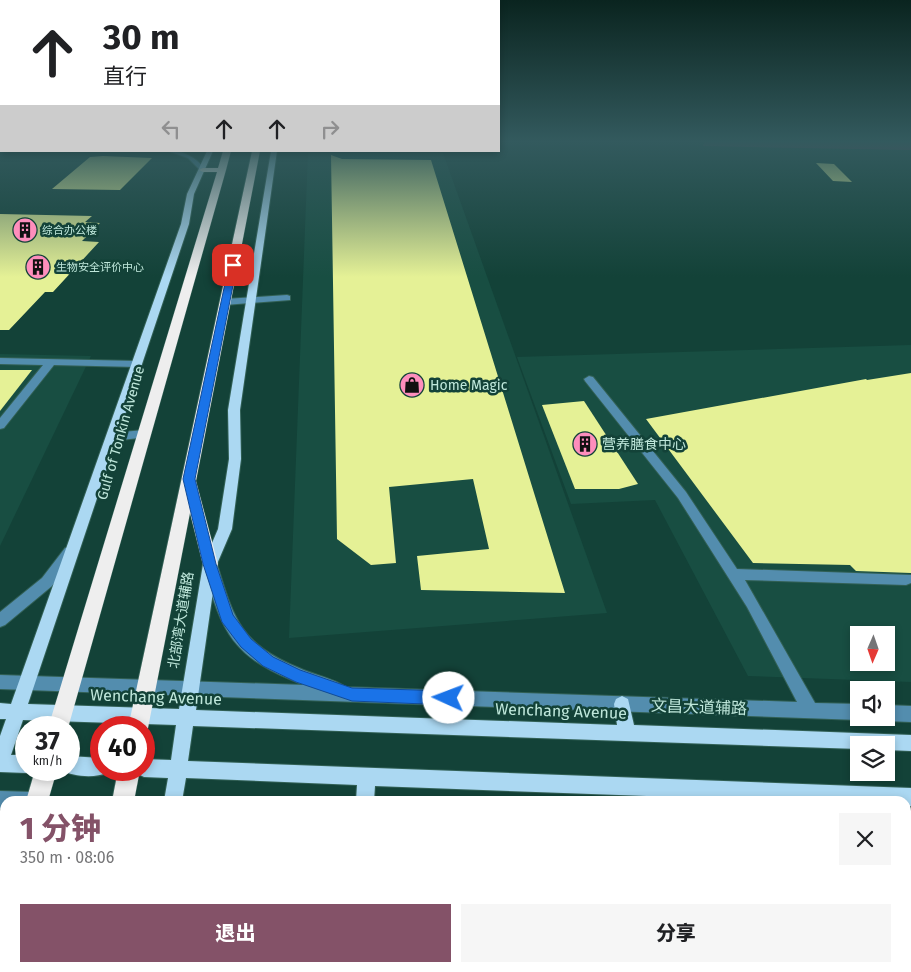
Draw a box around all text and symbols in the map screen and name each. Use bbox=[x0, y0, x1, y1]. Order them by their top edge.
text: 30 m bbox=[103, 16, 180, 58]
icon: ahead bbox=[20, 20, 85, 85]
text: 直行 bbox=[103, 63, 147, 90]
icon: left bbox=[157, 115, 185, 143]
icon: ahead bbox=[210, 115, 238, 143]
icon: ahead bbox=[263, 115, 291, 143]
icon: right bbox=[316, 115, 344, 143]
building icon: 综合办公楼 bbox=[12, 217, 38, 243]
place label: 综合办公楼 bbox=[42, 224, 97, 237]
pin bbox=[212, 244, 254, 286]
icon: arrive bbox=[219, 251, 247, 279]
building icon: 生物安全评价中心 bbox=[25, 254, 51, 280]
place label: 生物安全评价中心 bbox=[56, 261, 144, 274]
street label: Gulf of Tonkin Avenue bbox=[94, 364, 148, 502]
shop icon: Home Magic bbox=[399, 372, 425, 398]
place label: Home Magic bbox=[430, 377, 508, 394]
building icon: 营养膳食中心 bbox=[572, 431, 598, 457]
place label: 营养膳食中心 bbox=[602, 436, 686, 453]
street label: 北部湾大道辅路 bbox=[165, 570, 197, 670]
north arrow bbox=[850, 626, 895, 671]
map controls bbox=[850, 626, 895, 781]
position arrow bbox=[422, 671, 474, 723]
button: sound bbox=[850, 681, 895, 726]
street label: Wenchang Avenue bbox=[90, 685, 222, 709]
street label: 文昌大道辅路 bbox=[651, 696, 747, 718]
street label: Wenchang Avenue bbox=[495, 699, 627, 723]
speed limit sign: 40 bbox=[90, 716, 155, 781]
text: 37 bbox=[35, 727, 60, 757]
button: layers bbox=[850, 736, 895, 781]
text: km/h bbox=[33, 754, 62, 768]
text: 1 分钟 bbox=[20, 811, 101, 847]
button: close bbox=[839, 813, 891, 865]
text: 350 m · 08:06 bbox=[20, 848, 114, 867]
button: 退出 bbox=[20, 904, 451, 962]
button: 分享 bbox=[461, 904, 891, 962]

